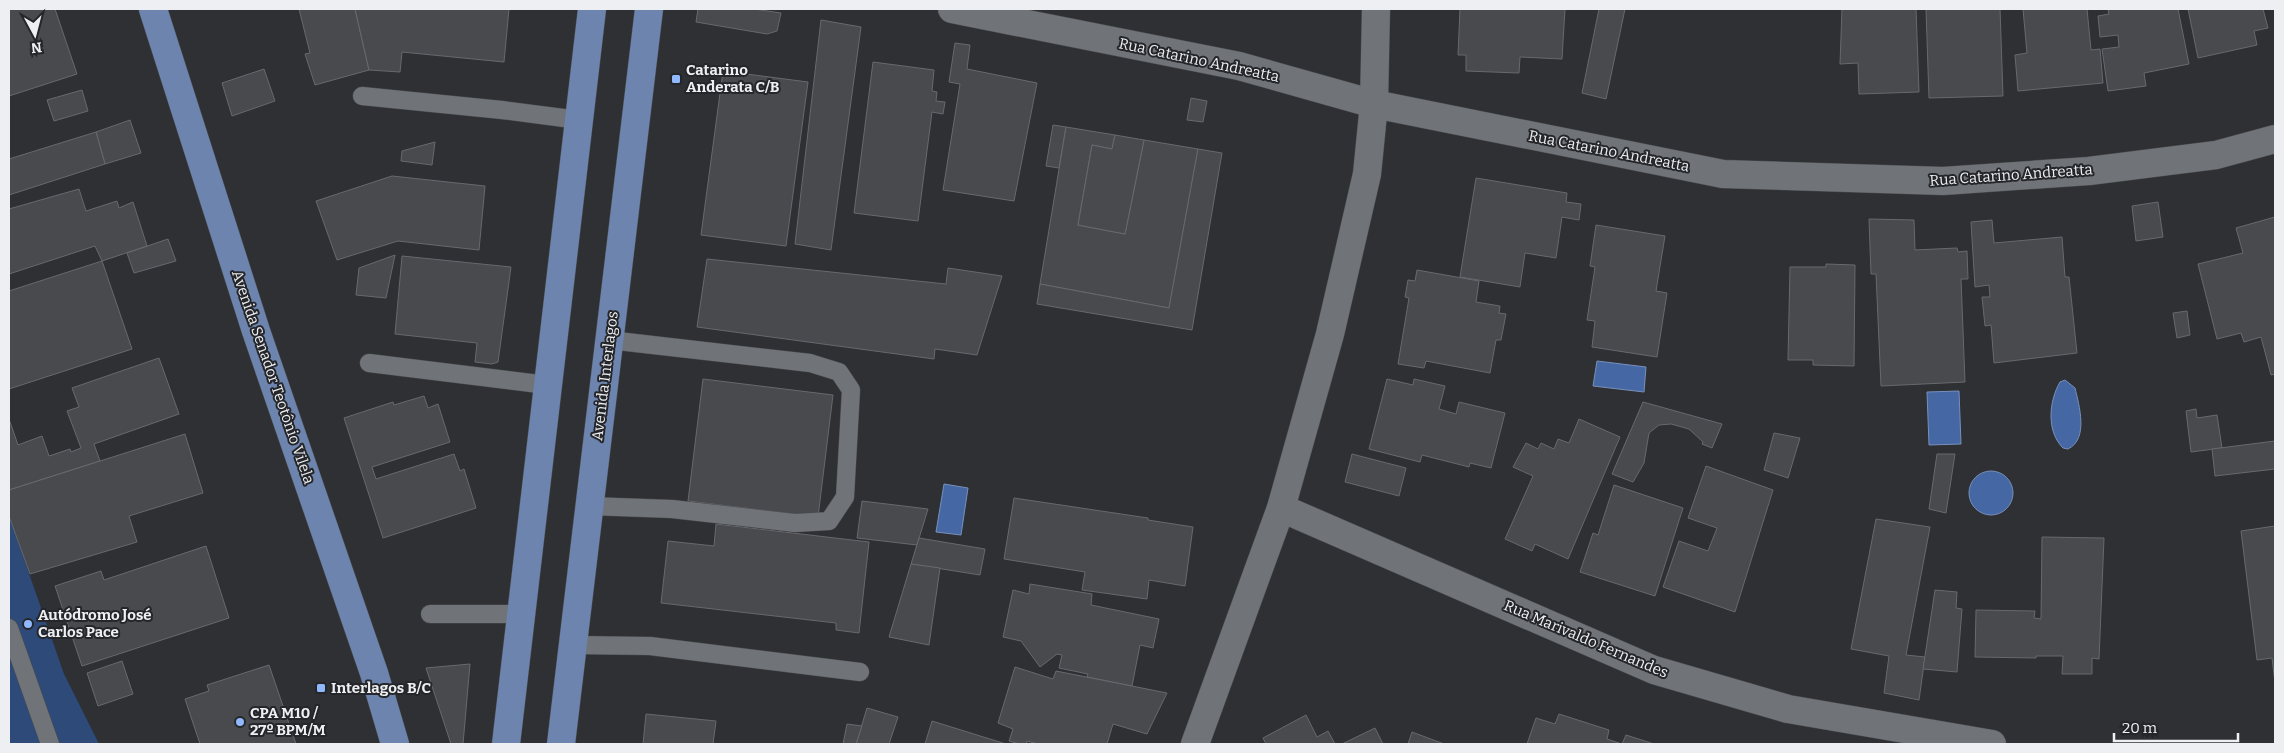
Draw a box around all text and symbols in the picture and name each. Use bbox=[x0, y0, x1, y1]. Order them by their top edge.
north arrow bbox=[10, 10, 60, 60]
street label: Rua Catarino Andreatta bbox=[1117, 34, 1281, 86]
text: N bbox=[30, 38, 43, 57]
place label: Catarino Anderata C/B bbox=[686, 61, 780, 96]
marker: Catarino Anderata C/B bbox=[670, 73, 682, 85]
street label: Rua Catarino Andreatta bbox=[1527, 127, 1691, 175]
street label: Rua Catarino Andreatta bbox=[1929, 160, 2093, 190]
street label: Avenida Senador Teotônio Vilela bbox=[228, 268, 318, 486]
street label: Avenida Interlagos bbox=[588, 310, 622, 442]
street label: Rua Marivaldo Fernandes bbox=[1501, 596, 1671, 682]
place label: Autódromo José Carlos Pace bbox=[38, 606, 152, 641]
marker: Autódromo José Carlos Pace bbox=[22, 618, 34, 630]
place label: Interlagos B/C bbox=[331, 679, 431, 697]
marker: Interlagos B/C bbox=[315, 682, 327, 694]
place label: CPA M10 / 27º BPM/M bbox=[250, 704, 326, 739]
scale bar bbox=[2114, 710, 2238, 742]
marker: CPA M10 / 27º BPM/M bbox=[234, 716, 246, 728]
text: 20 m bbox=[2122, 719, 2158, 737]

